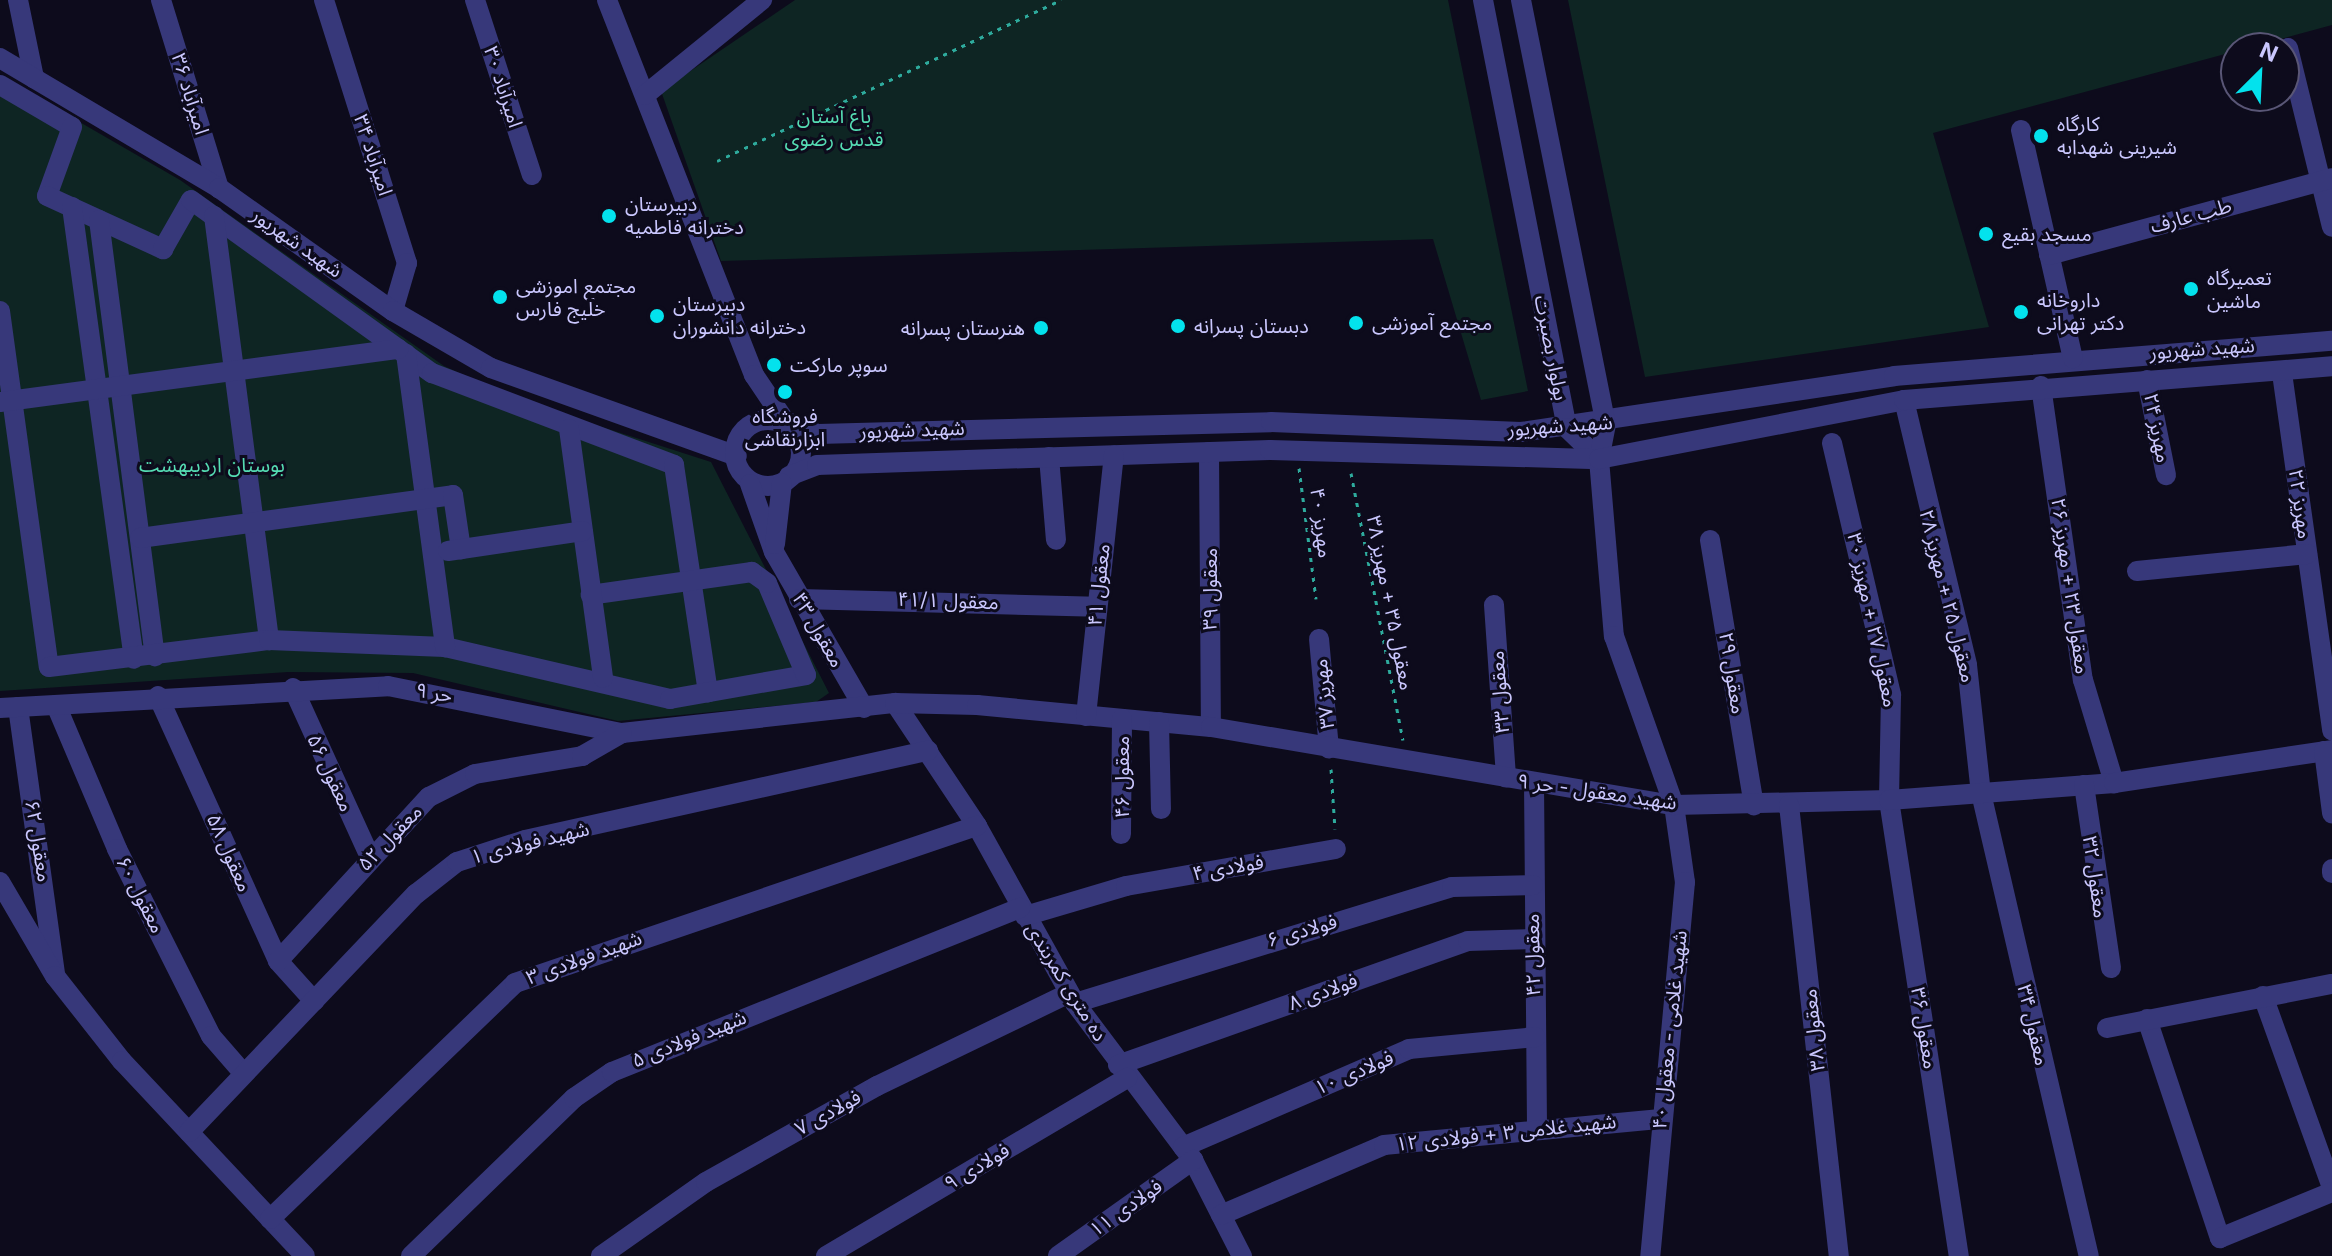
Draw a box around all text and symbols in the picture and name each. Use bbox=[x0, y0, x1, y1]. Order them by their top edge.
north arrow bbox=[2220, 32, 2300, 112]
text: N bbox=[2256, 37, 2282, 67]
street label: امیرآباد ۳۰ bbox=[479, 43, 527, 131]
street label: امیرآباد ۳۶ bbox=[166, 50, 214, 138]
park label: باغ آستان قدس رضوی bbox=[785, 105, 883, 152]
street label: امیرآباد ۳۴ bbox=[349, 111, 397, 199]
place label: کارگاه شیرینی شهدابه bbox=[2057, 112, 2177, 159]
marker: کارگاه شیرینی شهدابه bbox=[2032, 127, 2050, 145]
place label: دبیرستان دخترانه فاطمیه bbox=[625, 192, 744, 239]
street label: طب عارف bbox=[2148, 194, 2234, 238]
street label: شهید شهریور bbox=[247, 203, 347, 283]
marker: دبیرستان دخترانه فاطمیه bbox=[600, 207, 618, 225]
place label: مسجد بقیع bbox=[2002, 222, 2092, 246]
marker: مسجد بقیع bbox=[1977, 225, 1995, 243]
place label: تعمیرگاه ماشین bbox=[2207, 266, 2272, 313]
place label: مجتمع اموزشی خلیج فارس bbox=[516, 274, 636, 321]
marker: تعمیرگاه ماشین bbox=[2182, 280, 2200, 298]
marker: مجتمع اموزشی خلیج فارس bbox=[491, 288, 509, 306]
place label: داروخانه دکتر تهرانی bbox=[2037, 288, 2124, 335]
place label: دبیرستان دخترانه دانشوران bbox=[673, 292, 806, 339]
street label: بولوار بصیرت bbox=[1529, 293, 1573, 403]
marker: داروخانه دکتر تهرانی bbox=[2012, 303, 2030, 321]
marker: دبیرستان دخترانه دانشوران bbox=[648, 307, 666, 325]
place label: مجتمع آموزشی bbox=[1372, 311, 1492, 335]
place label: دبستان پسرانه bbox=[1194, 314, 1309, 338]
marker: مجتمع آموزشی bbox=[1347, 314, 1365, 332]
place label: هنرستان پسرانه bbox=[901, 316, 1025, 340]
marker: دبستان پسرانه bbox=[1169, 317, 1187, 335]
marker: هنرستان پسرانه bbox=[1032, 319, 1050, 337]
street label: شهید شهریور bbox=[2149, 333, 2255, 365]
place label: سوپر مارکت bbox=[790, 353, 888, 377]
marker: سوپر مارکت bbox=[765, 356, 783, 374]
marker: فروشگاه ابزارنقاشی bbox=[776, 383, 794, 401]
street label: مهریز ۲۴ bbox=[2139, 391, 2175, 465]
place label: فروشگاه ابزارنقاشی bbox=[745, 404, 825, 451]
street label: شهید شهریور bbox=[1507, 410, 1613, 442]
street label: شهید شهریور bbox=[859, 416, 965, 444]
park label: بوستان اردیبهشت bbox=[139, 453, 285, 477]
street label: مهریز ۲۲ bbox=[2283, 467, 2317, 541]
street label: مهریز ۴۰ bbox=[1305, 487, 1337, 559]
street label: معقول ۲۳ + مهریز ۲۶ bbox=[2046, 496, 2094, 676]
street label: معقول ۲۵ + مهریز ۲۸ bbox=[1914, 507, 1980, 685]
street label: معقول ۳۵ + مهریز ۳۸ bbox=[1361, 514, 1419, 692]
street label: معقول ۲۷ + مهریز ۳۰ bbox=[1842, 531, 1902, 709]
street label: معقول ۴۱ bbox=[1083, 543, 1115, 627]
street label: معقول ۳۹ bbox=[1198, 548, 1222, 630]
street label: معقول ۴۱/۱ bbox=[897, 587, 999, 615]
street label: معقول ۴۳ bbox=[787, 588, 849, 672]
street label: معقول ۲۹ bbox=[1714, 630, 1750, 716]
street label: معقول ۳۳ bbox=[1485, 650, 1515, 734]
street label: مهریز ۳۷ bbox=[1308, 658, 1340, 730]
street label: حر ۹ bbox=[414, 678, 454, 708]
street label: معقول ۵۶ bbox=[302, 730, 358, 816]
street label: معقول ۴۶ bbox=[1110, 736, 1134, 818]
street label: شهید معقول - حر ۹ bbox=[1516, 769, 1678, 815]
street label: معقول ۶۲ bbox=[20, 798, 56, 884]
street label: معقول ۵۲ bbox=[353, 800, 427, 876]
street label: معقول ۵۸ bbox=[201, 810, 257, 896]
street label: شهید فولادی ۱ bbox=[468, 817, 592, 869]
street label: معقول ۳۲ bbox=[2077, 834, 2113, 920]
street label: فولادی ۴ bbox=[1191, 850, 1265, 886]
street label: معقول ۶۰ bbox=[111, 853, 169, 937]
street label: فولادی ۶ bbox=[1264, 910, 1340, 952]
street label: معقول ۴۲ bbox=[1520, 913, 1546, 997]
street label: ده متری کمربندی bbox=[1020, 918, 1112, 1046]
street label: شهید فولادی ۳ bbox=[523, 926, 645, 990]
street label: شهید غلامی - معقول ۴۰ bbox=[1648, 929, 1692, 1131]
street label: فولادی ۸ bbox=[1285, 968, 1361, 1016]
street label: معقول ۳۴ bbox=[2012, 982, 2054, 1068]
street label: معقول ۳۶ bbox=[1906, 985, 1942, 1071]
street label: معقول ۳۸ bbox=[1798, 988, 1830, 1072]
street label: شهید فولادی ۵ bbox=[628, 1005, 750, 1073]
street label: فولادی ۱۰ bbox=[1311, 1046, 1397, 1100]
street label: فولادی ۷ bbox=[791, 1085, 865, 1141]
street label: شهید غلامی ۳ + فولادی ۱۲ bbox=[1395, 1109, 1617, 1157]
street label: فولادی ۹ bbox=[940, 1138, 1014, 1196]
street label: فولادی ۱۱ bbox=[1085, 1174, 1167, 1242]

